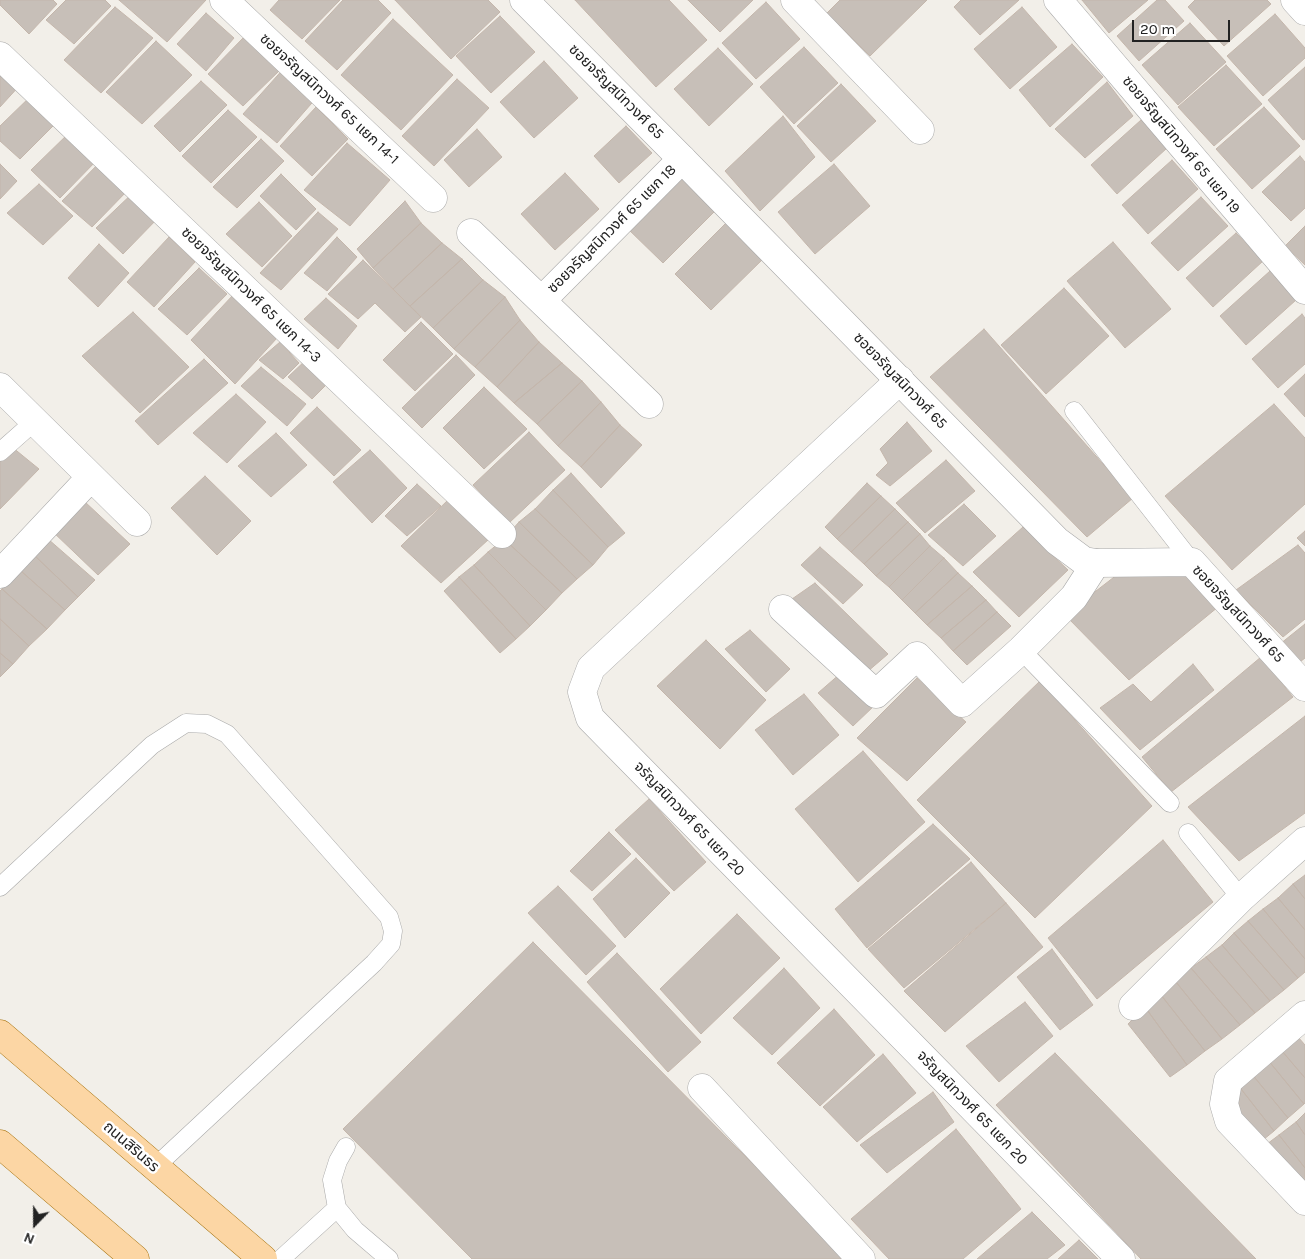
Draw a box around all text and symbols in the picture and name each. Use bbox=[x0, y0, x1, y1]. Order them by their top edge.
scale bar bbox=[1135, 10, 1232, 42]
text: 20 m bbox=[1140, 20, 1175, 38]
street label: ซอยจรัญสนิทวงศ์ 65 แยก 14-1 bbox=[256, 30, 402, 168]
street label: ซอยจรัญสนิทวงศ์ 65 bbox=[565, 41, 667, 143]
street label: ซอยจรัญสนิทวงศ์ 65 แยก 19 bbox=[1118, 73, 1244, 217]
street label: ซอยจรัญสนิทวงศ์ 65 แยก 18 bbox=[544, 161, 680, 297]
street label: ซอยจรัญสนิทวงศ์ 65 แยก 14-3 bbox=[177, 223, 325, 367]
street label: ซอยจรัญสนิทวงศ์ 65 bbox=[849, 329, 951, 433]
street label: ซอยจรัญสนิทวงศ์ 65 bbox=[1188, 561, 1288, 667]
street label: จรัญสนิทวงศ์ 65 แยก 20 bbox=[630, 758, 748, 880]
street label: จรัญสนิทวงศ์ 65 แยก 20 bbox=[913, 1047, 1031, 1169]
street label: ถนนสิรินธร bbox=[99, 1118, 163, 1176]
north arrow bbox=[10, 1199, 60, 1249]
text: N bbox=[21, 1229, 37, 1248]

